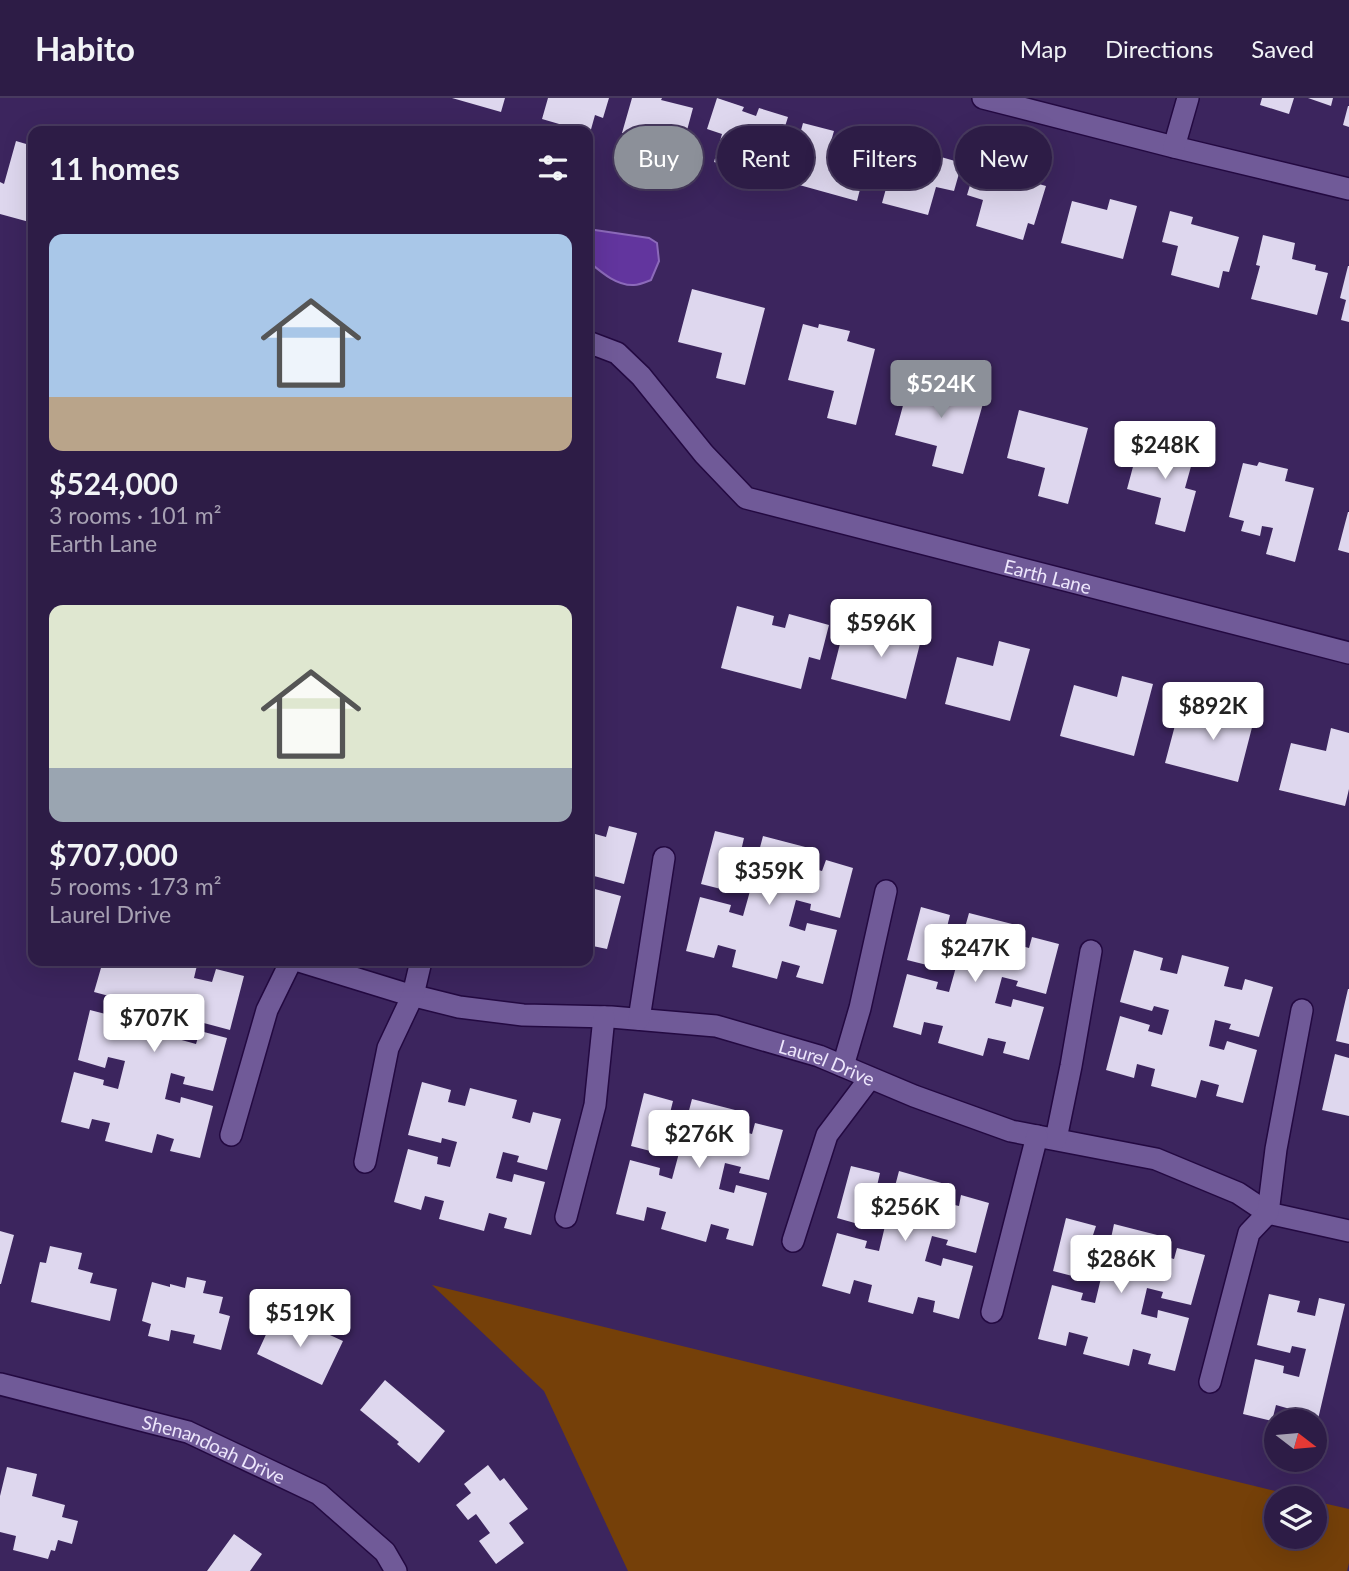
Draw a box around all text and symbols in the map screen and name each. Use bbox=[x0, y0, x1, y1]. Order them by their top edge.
text: Habito bbox=[35, 28, 135, 68]
text: Map bbox=[1020, 34, 1067, 63]
text: Directions bbox=[1105, 34, 1213, 63]
text: Saved bbox=[1251, 34, 1314, 63]
chip: Buy bbox=[614, 126, 703, 189]
chip: Rent bbox=[717, 126, 814, 189]
chip: Filters bbox=[828, 126, 941, 189]
chip: New bbox=[955, 126, 1052, 189]
icon: filters bbox=[534, 149, 572, 187]
text: 11 homes bbox=[49, 150, 180, 186]
icon: home bbox=[248, 280, 374, 406]
pin: $524K bbox=[892, 360, 990, 420]
text: $524K bbox=[906, 369, 976, 397]
pin: $248K bbox=[1116, 422, 1214, 481]
text: $248K bbox=[1130, 430, 1200, 458]
text: $524,000 bbox=[49, 465, 178, 501]
text: 3 rooms · 101 m² bbox=[49, 501, 221, 529]
text: Earth Lane bbox=[49, 529, 157, 557]
street label: Earth Lane bbox=[1002, 553, 1094, 598]
pin: $596K bbox=[832, 600, 930, 659]
text: $596K bbox=[846, 608, 916, 636]
icon: home bbox=[248, 651, 374, 777]
pin: $892K bbox=[1164, 682, 1262, 742]
text: $892K bbox=[1178, 691, 1248, 719]
text: $707,000 bbox=[49, 836, 178, 872]
pin: $359K bbox=[720, 848, 818, 907]
text: $359K bbox=[734, 856, 804, 884]
text: 5 rooms · 173 m² bbox=[49, 872, 221, 900]
text: Laurel Drive bbox=[49, 900, 171, 928]
pin: $247K bbox=[926, 924, 1024, 984]
text: $247K bbox=[940, 933, 1010, 961]
pin: $707K bbox=[105, 995, 203, 1054]
text: $707K bbox=[119, 1003, 189, 1031]
street label: Laurel Drive bbox=[776, 1033, 879, 1090]
pin: $276K bbox=[650, 1110, 748, 1170]
text: $276K bbox=[664, 1119, 734, 1147]
pin: $256K bbox=[856, 1184, 954, 1243]
text: $256K bbox=[870, 1192, 940, 1220]
pin: $286K bbox=[1072, 1236, 1170, 1295]
text: $286K bbox=[1086, 1244, 1156, 1272]
pin: $519K bbox=[251, 1290, 349, 1349]
text: $519K bbox=[265, 1298, 335, 1326]
street label: Shenandoah Drive bbox=[140, 1409, 289, 1488]
north arrow bbox=[1264, 1409, 1326, 1472]
map controls bbox=[1264, 1409, 1327, 1549]
button: layers bbox=[1264, 1486, 1327, 1549]

